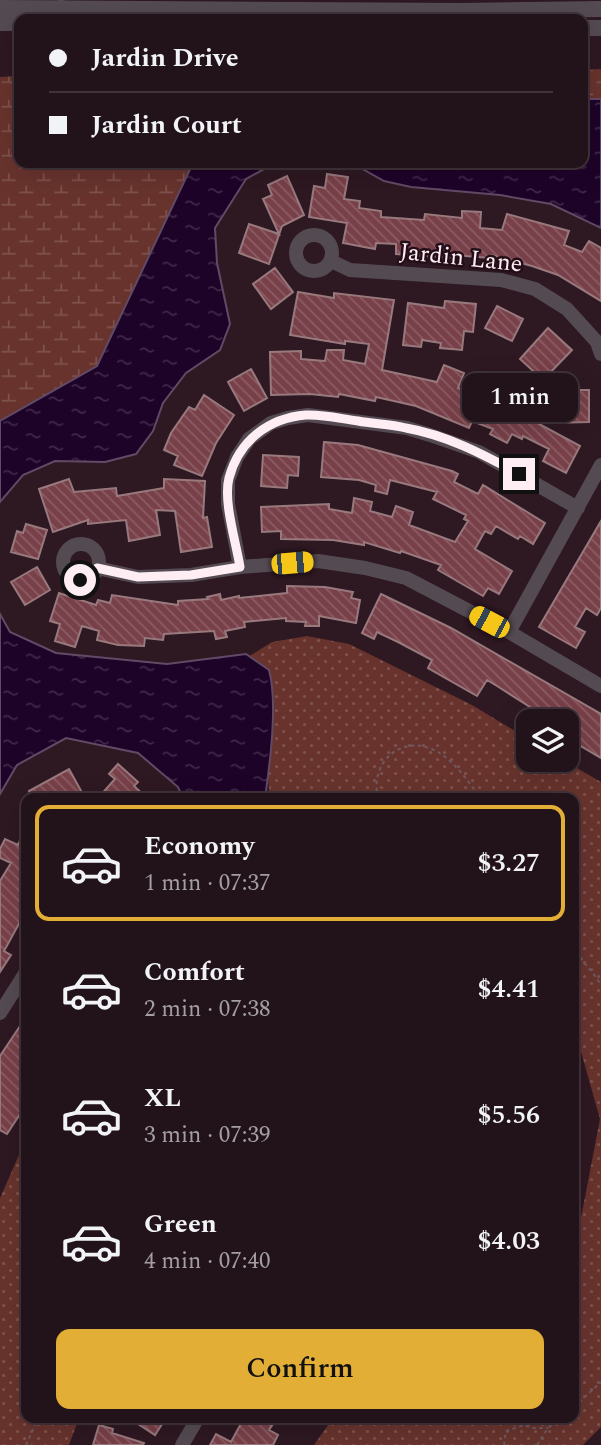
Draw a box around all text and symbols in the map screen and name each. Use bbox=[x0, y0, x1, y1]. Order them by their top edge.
text: Jardin Drive bbox=[91, 38, 239, 78]
text: Jardin Court bbox=[91, 105, 242, 145]
street label: Jardin Lane bbox=[398, 234, 524, 282]
callout: 1 min bbox=[461, 372, 577, 421]
text: 1 min bbox=[490, 380, 550, 415]
route end bbox=[503, 458, 535, 490]
car bbox=[271, 551, 314, 575]
route start bbox=[64, 564, 96, 596]
car bbox=[466, 603, 513, 641]
map controls bbox=[516, 709, 579, 772]
button: layers bbox=[516, 709, 579, 772]
text: Economy bbox=[144, 826, 254, 866]
icon: car bbox=[60, 832, 123, 895]
text: $3.27 bbox=[477, 843, 540, 883]
text: 1 min · 07:37 bbox=[144, 866, 271, 901]
text: Comfort bbox=[144, 952, 245, 992]
icon: car bbox=[60, 958, 123, 1021]
text: $4.41 bbox=[477, 969, 540, 1009]
text: 2 min · 07:38 bbox=[144, 992, 271, 1027]
text: XL bbox=[144, 1078, 181, 1118]
icon: car bbox=[60, 1084, 123, 1147]
text: $5.56 bbox=[477, 1095, 540, 1135]
text: 3 min · 07:39 bbox=[144, 1118, 271, 1153]
text: Green bbox=[144, 1204, 217, 1244]
icon: car bbox=[60, 1210, 123, 1273]
text: $4.03 bbox=[477, 1221, 540, 1261]
text: 4 min · 07:40 bbox=[144, 1244, 271, 1279]
button: Confirm bbox=[56, 1329, 544, 1409]

